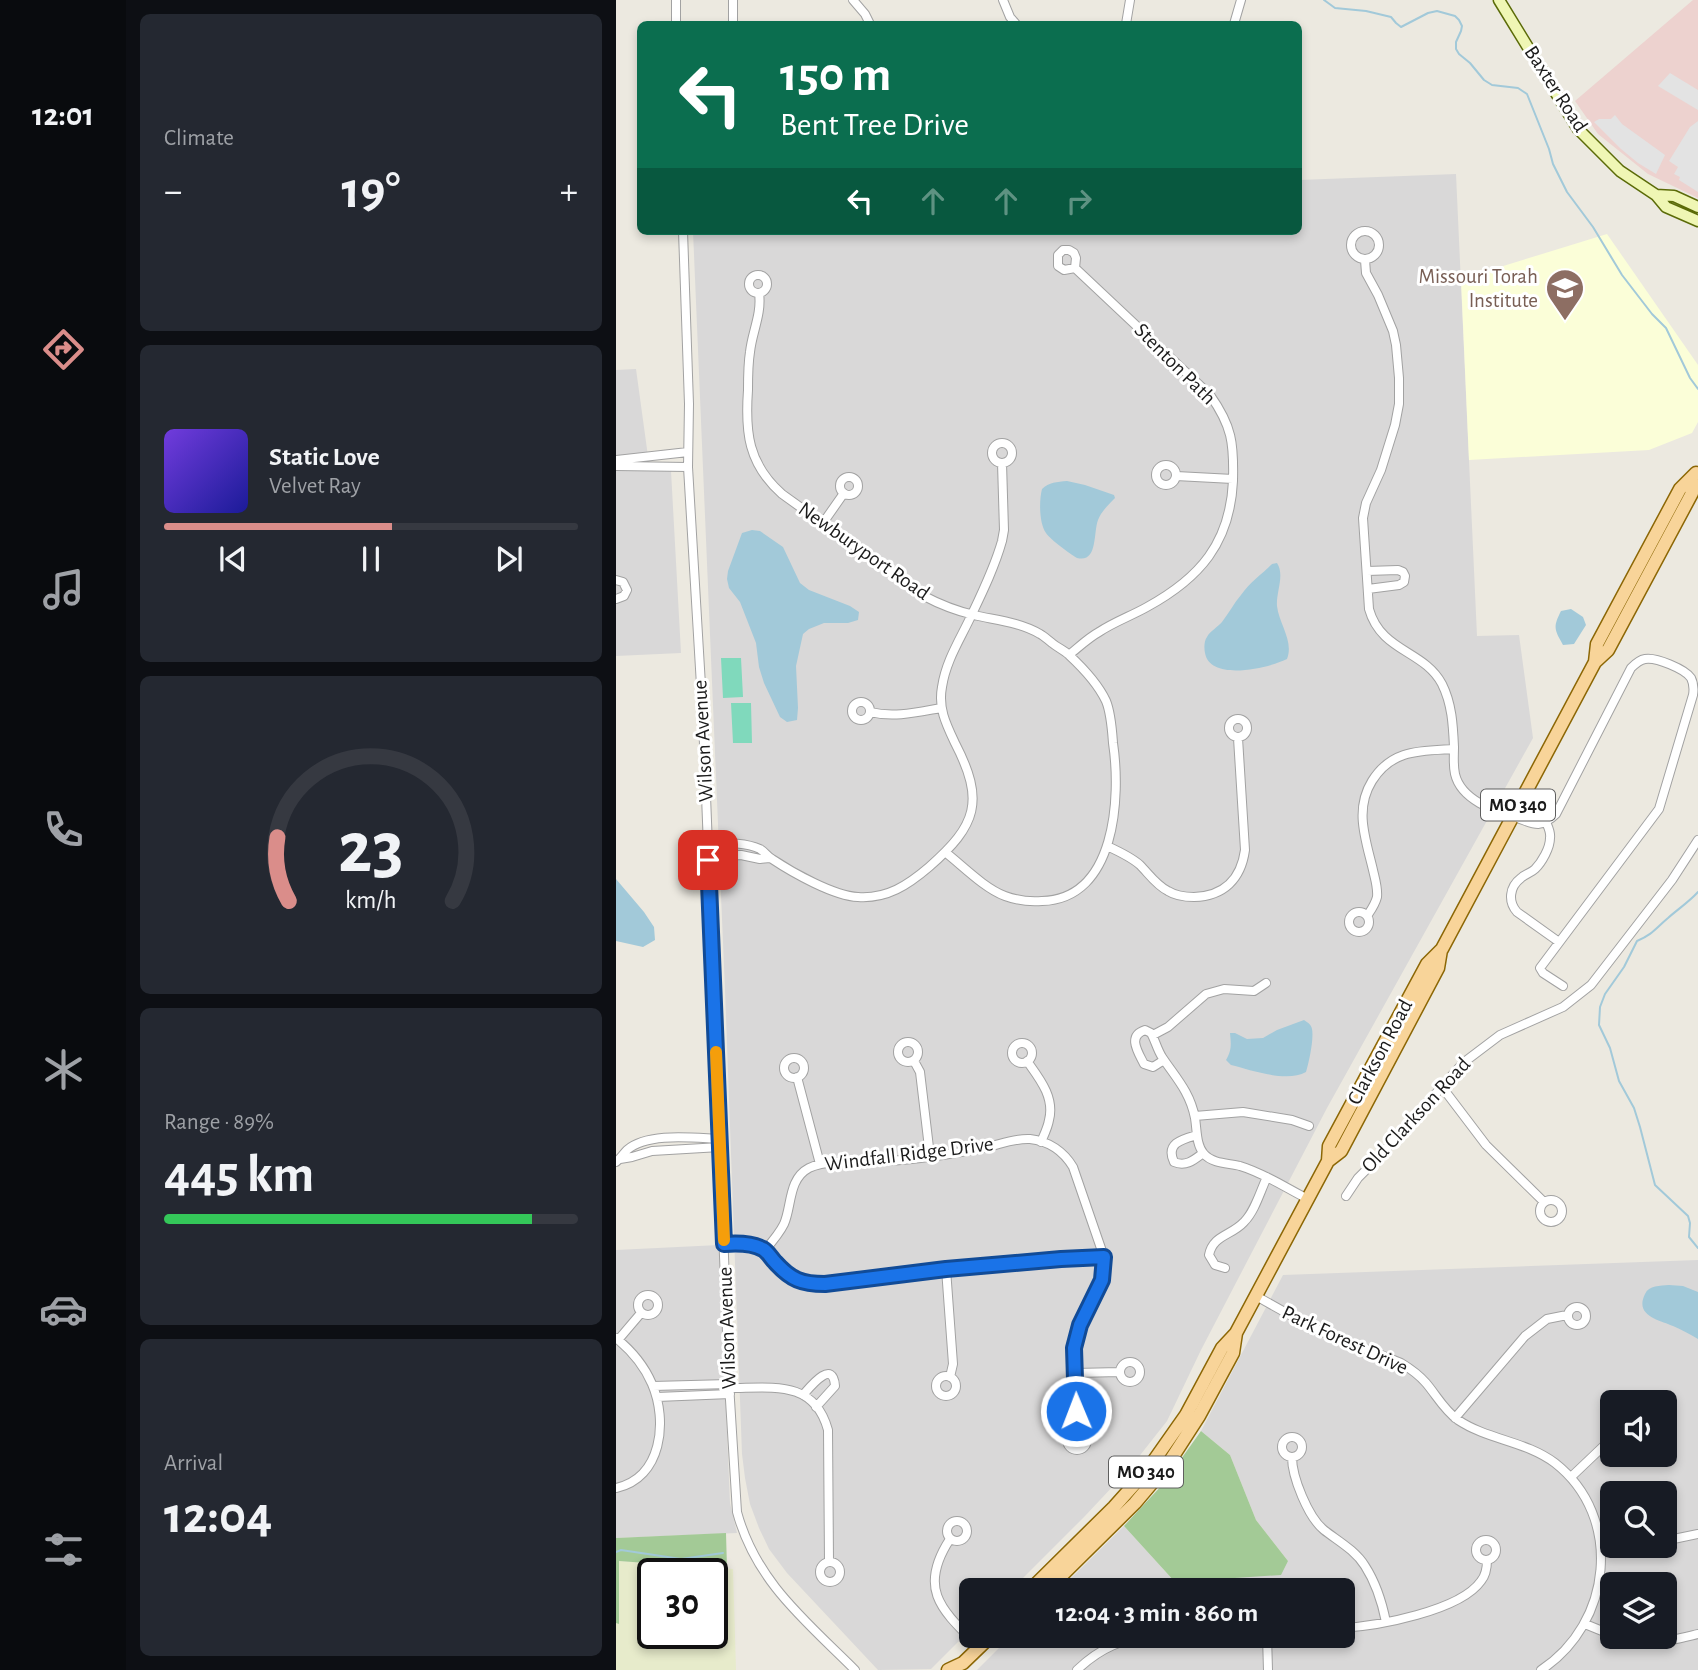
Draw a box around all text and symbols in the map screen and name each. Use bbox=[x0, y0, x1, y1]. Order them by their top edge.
street label: Baxter Road bbox=[1520, 42, 1592, 136]
icon: left bbox=[665, 49, 756, 140]
text: 150 m bbox=[780, 51, 891, 100]
text: 12:01 bbox=[32, 99, 94, 131]
text: Bent Tree Drive bbox=[780, 109, 969, 141]
text: Climate bbox=[164, 127, 234, 150]
text: 19° bbox=[341, 165, 401, 217]
text: − bbox=[164, 173, 182, 211]
text: + bbox=[560, 173, 578, 211]
icon: left bbox=[841, 182, 879, 220]
icon: ahead bbox=[914, 182, 952, 220]
icon: ahead bbox=[987, 182, 1025, 220]
icon: right bbox=[1060, 182, 1098, 220]
place label: Missouri Torah Institute bbox=[1418, 266, 1538, 311]
school or university icon: Missouri Torah Institute bbox=[1544, 267, 1586, 322]
street label: Stenton Path bbox=[1130, 319, 1220, 409]
icon: directions bbox=[39, 325, 88, 374]
text: Static Love bbox=[269, 444, 380, 470]
text: Velvet Ray bbox=[269, 475, 361, 498]
street label: Newburyport Road bbox=[795, 498, 933, 604]
icon: previous bbox=[214, 540, 252, 578]
icon: pause bbox=[352, 540, 390, 578]
icon: next bbox=[490, 540, 528, 578]
icon: music bbox=[39, 565, 88, 614]
street label: Wilson Avenue bbox=[689, 679, 717, 803]
road number: MO 340 bbox=[1481, 790, 1555, 820]
icon: phone bbox=[39, 805, 88, 854]
text: 23 bbox=[338, 813, 404, 886]
pin bbox=[678, 830, 738, 890]
icon: arrive bbox=[689, 841, 727, 879]
text: km/h bbox=[345, 888, 397, 913]
street label: Clarkson Road bbox=[1344, 996, 1417, 1108]
icon: climate bbox=[39, 1045, 88, 1094]
street label: Old Clarkson Road bbox=[1358, 1053, 1474, 1177]
text: Range · 89% bbox=[164, 1111, 274, 1134]
street label: Windfall Ridge Drive bbox=[823, 1133, 995, 1175]
text: 445 km bbox=[164, 1149, 314, 1201]
street label: Wilson Avenue bbox=[714, 1266, 740, 1390]
icon: car bbox=[39, 1285, 88, 1334]
street label: Park Forest Drive bbox=[1279, 1302, 1411, 1378]
position arrow bbox=[1039, 1374, 1113, 1448]
map controls bbox=[1600, 1390, 1677, 1649]
button: sound bbox=[1600, 1390, 1677, 1467]
text: Arrival bbox=[164, 1452, 223, 1475]
road number: MO 340 bbox=[1109, 1456, 1183, 1488]
button: search bbox=[1600, 1481, 1677, 1558]
text: 12:04 bbox=[164, 1490, 272, 1542]
icon: filters bbox=[39, 1525, 88, 1574]
speed limit sign: 30 bbox=[637, 1558, 728, 1649]
button: layers bbox=[1600, 1572, 1677, 1649]
text: 12:04 · 3 min · 860 m bbox=[1056, 1600, 1258, 1626]

